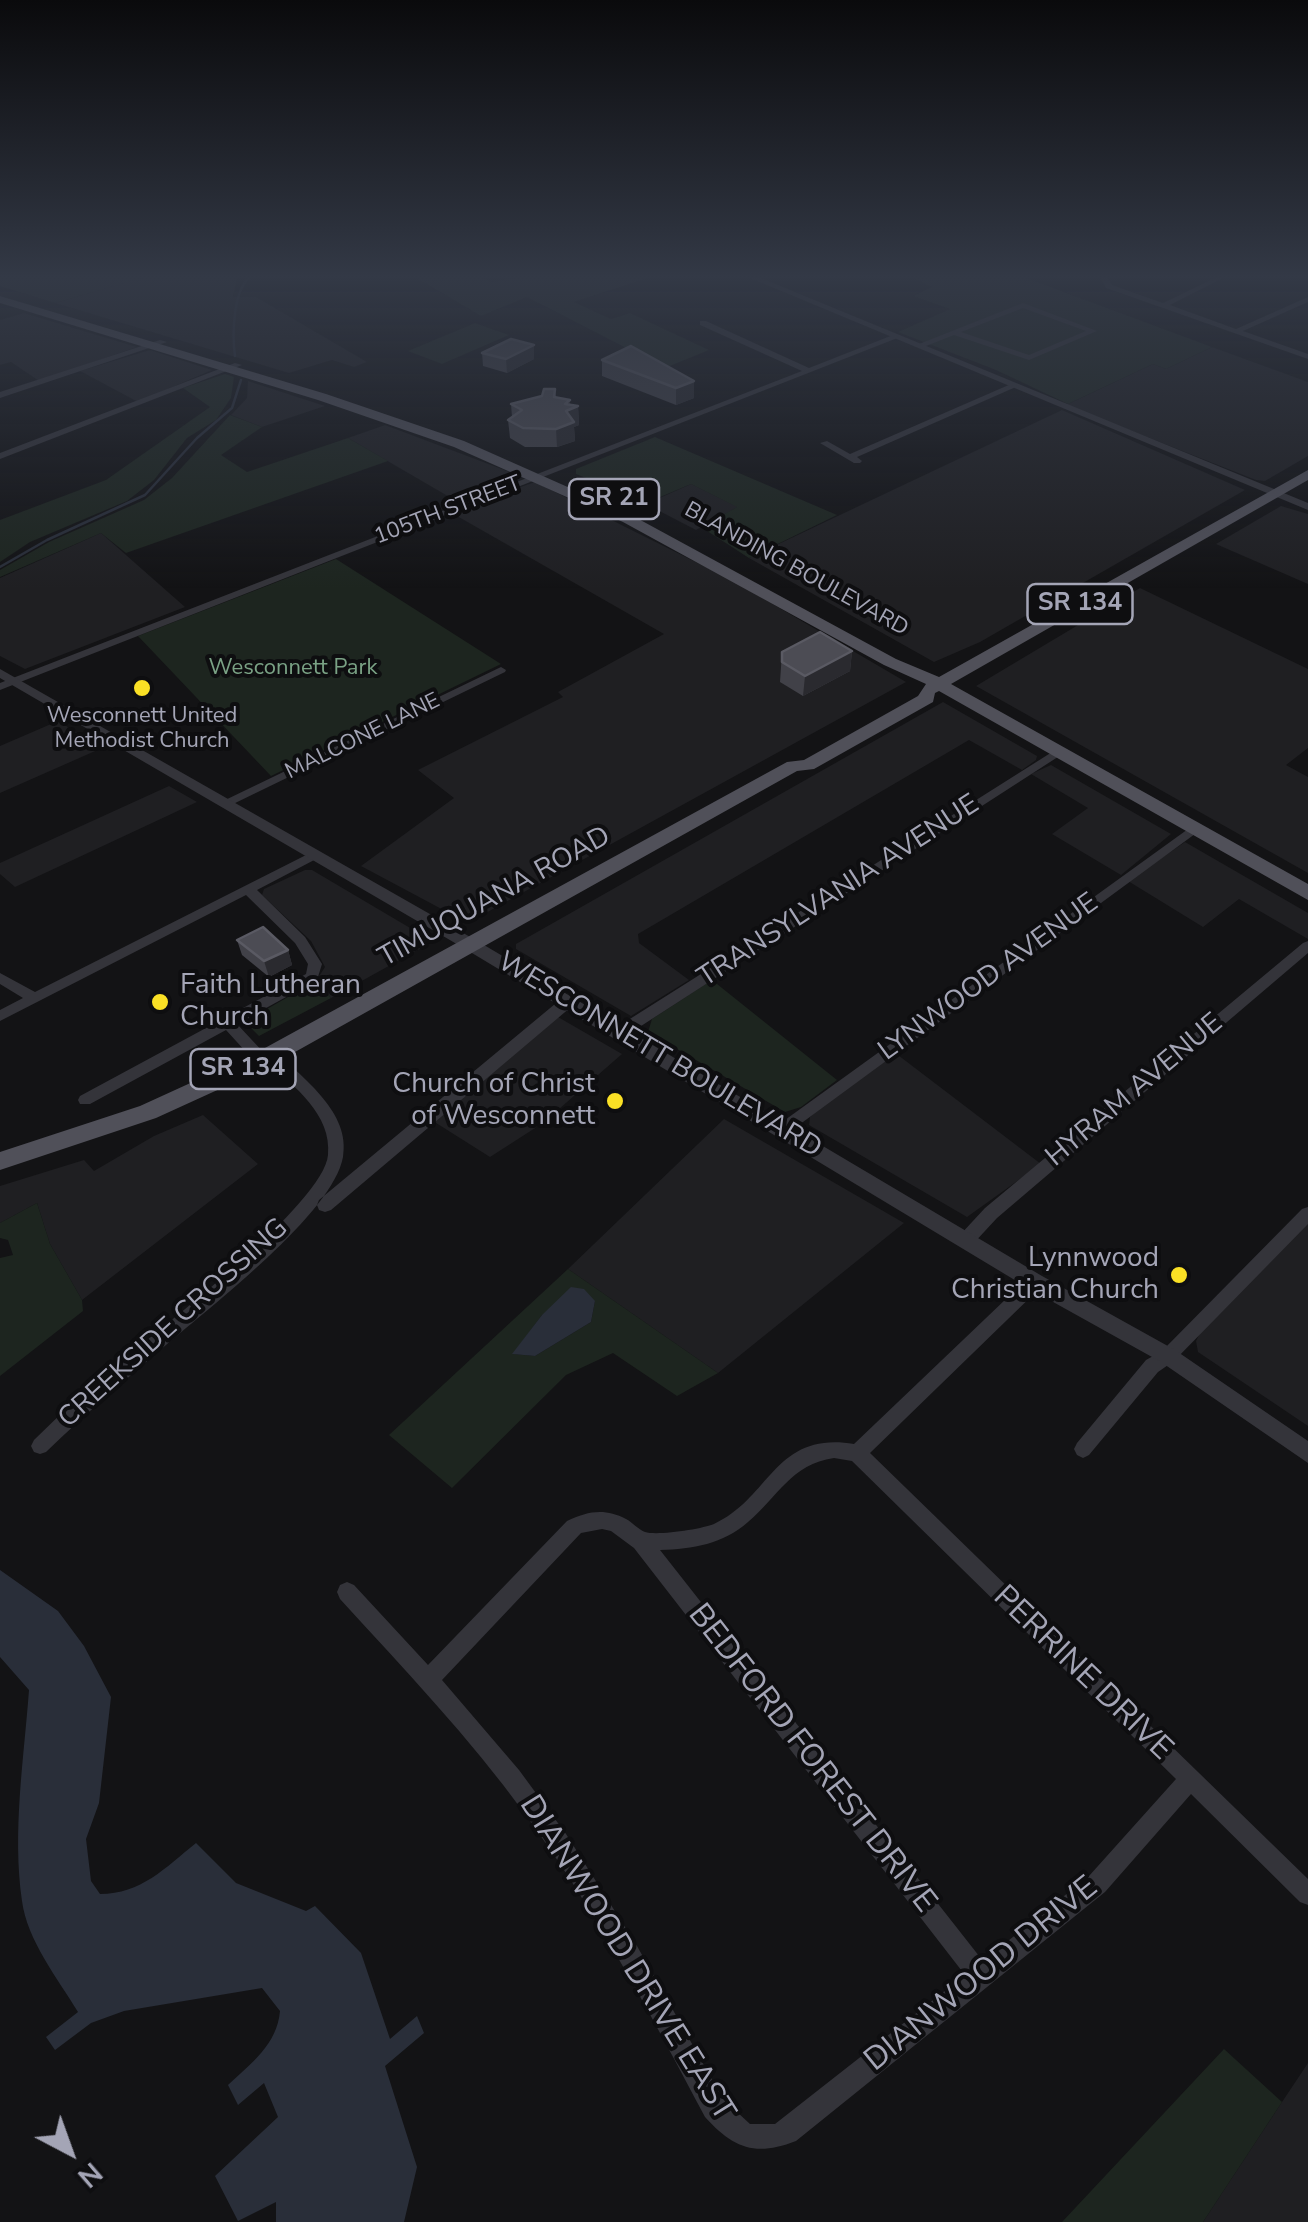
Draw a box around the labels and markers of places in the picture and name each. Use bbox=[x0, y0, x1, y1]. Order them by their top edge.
marker: Wesconnett United Methodist Church bbox=[131, 677, 153, 699]
place label: Wesconnett United Methodist Church bbox=[47, 704, 237, 756]
place label: Faith Lutheran Church bbox=[180, 969, 361, 1035]
marker: Faith Lutheran Church bbox=[149, 991, 171, 1013]
place label: Church of Christ of Wesconnett bbox=[392, 1068, 595, 1134]
marker: Church of Christ of Wesconnett bbox=[604, 1090, 626, 1112]
place label: Lynnwood Christian Church bbox=[951, 1242, 1159, 1308]
marker: Lynnwood Christian Church bbox=[1168, 1264, 1190, 1286]

